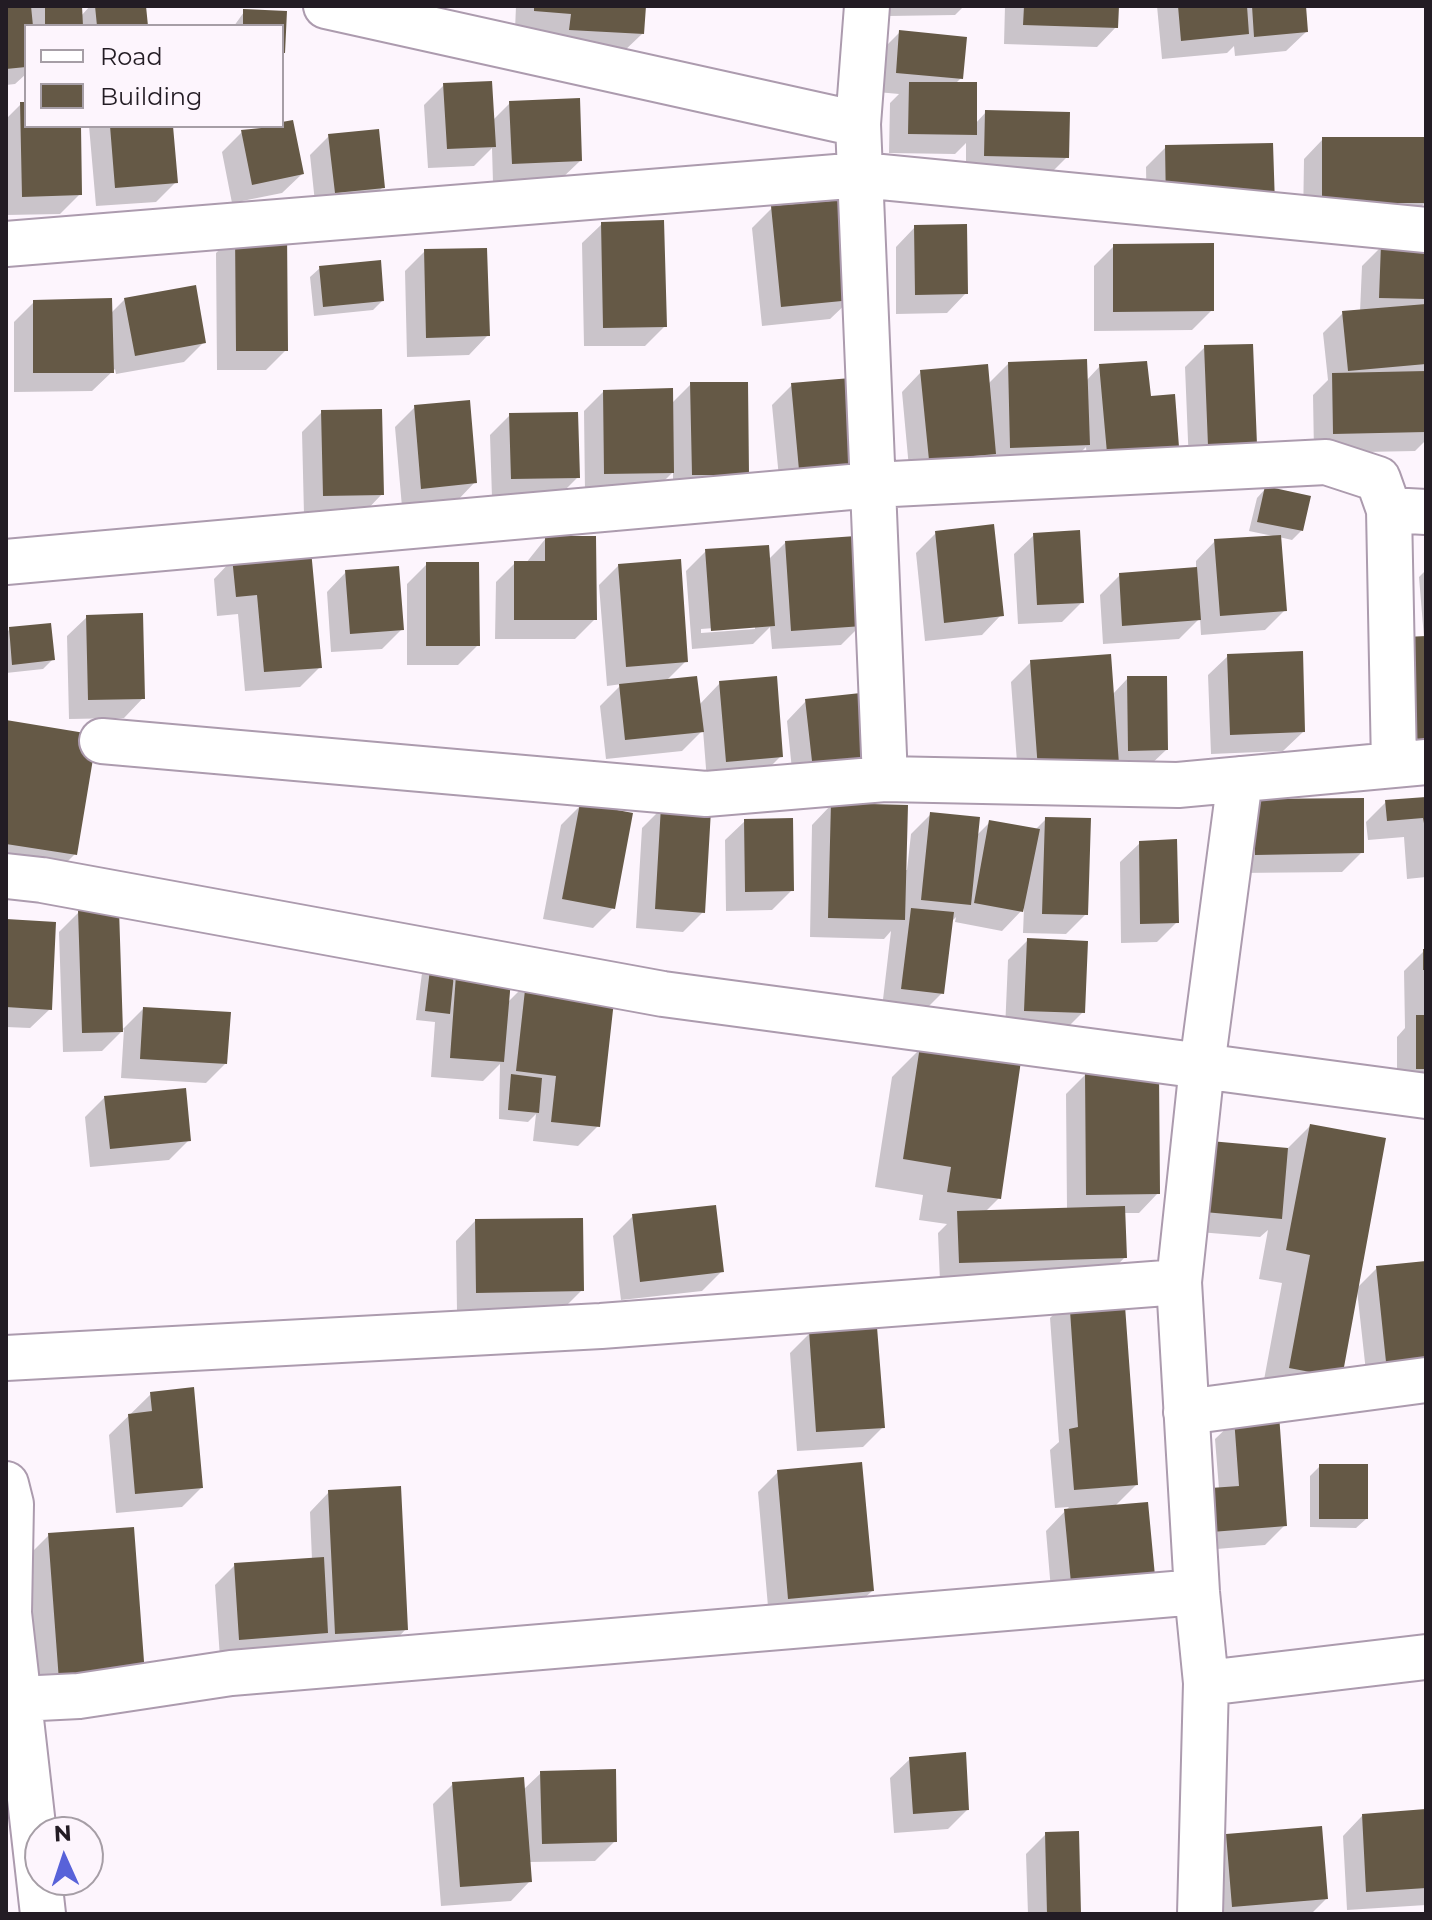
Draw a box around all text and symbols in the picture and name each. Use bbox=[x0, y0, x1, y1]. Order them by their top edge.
legend bbox=[24, 24, 284, 128]
text: Road bbox=[100, 42, 163, 71]
text: Building bbox=[100, 82, 203, 111]
north arrow bbox=[24, 1816, 104, 1896]
text: N bbox=[53, 1820, 72, 1847]

